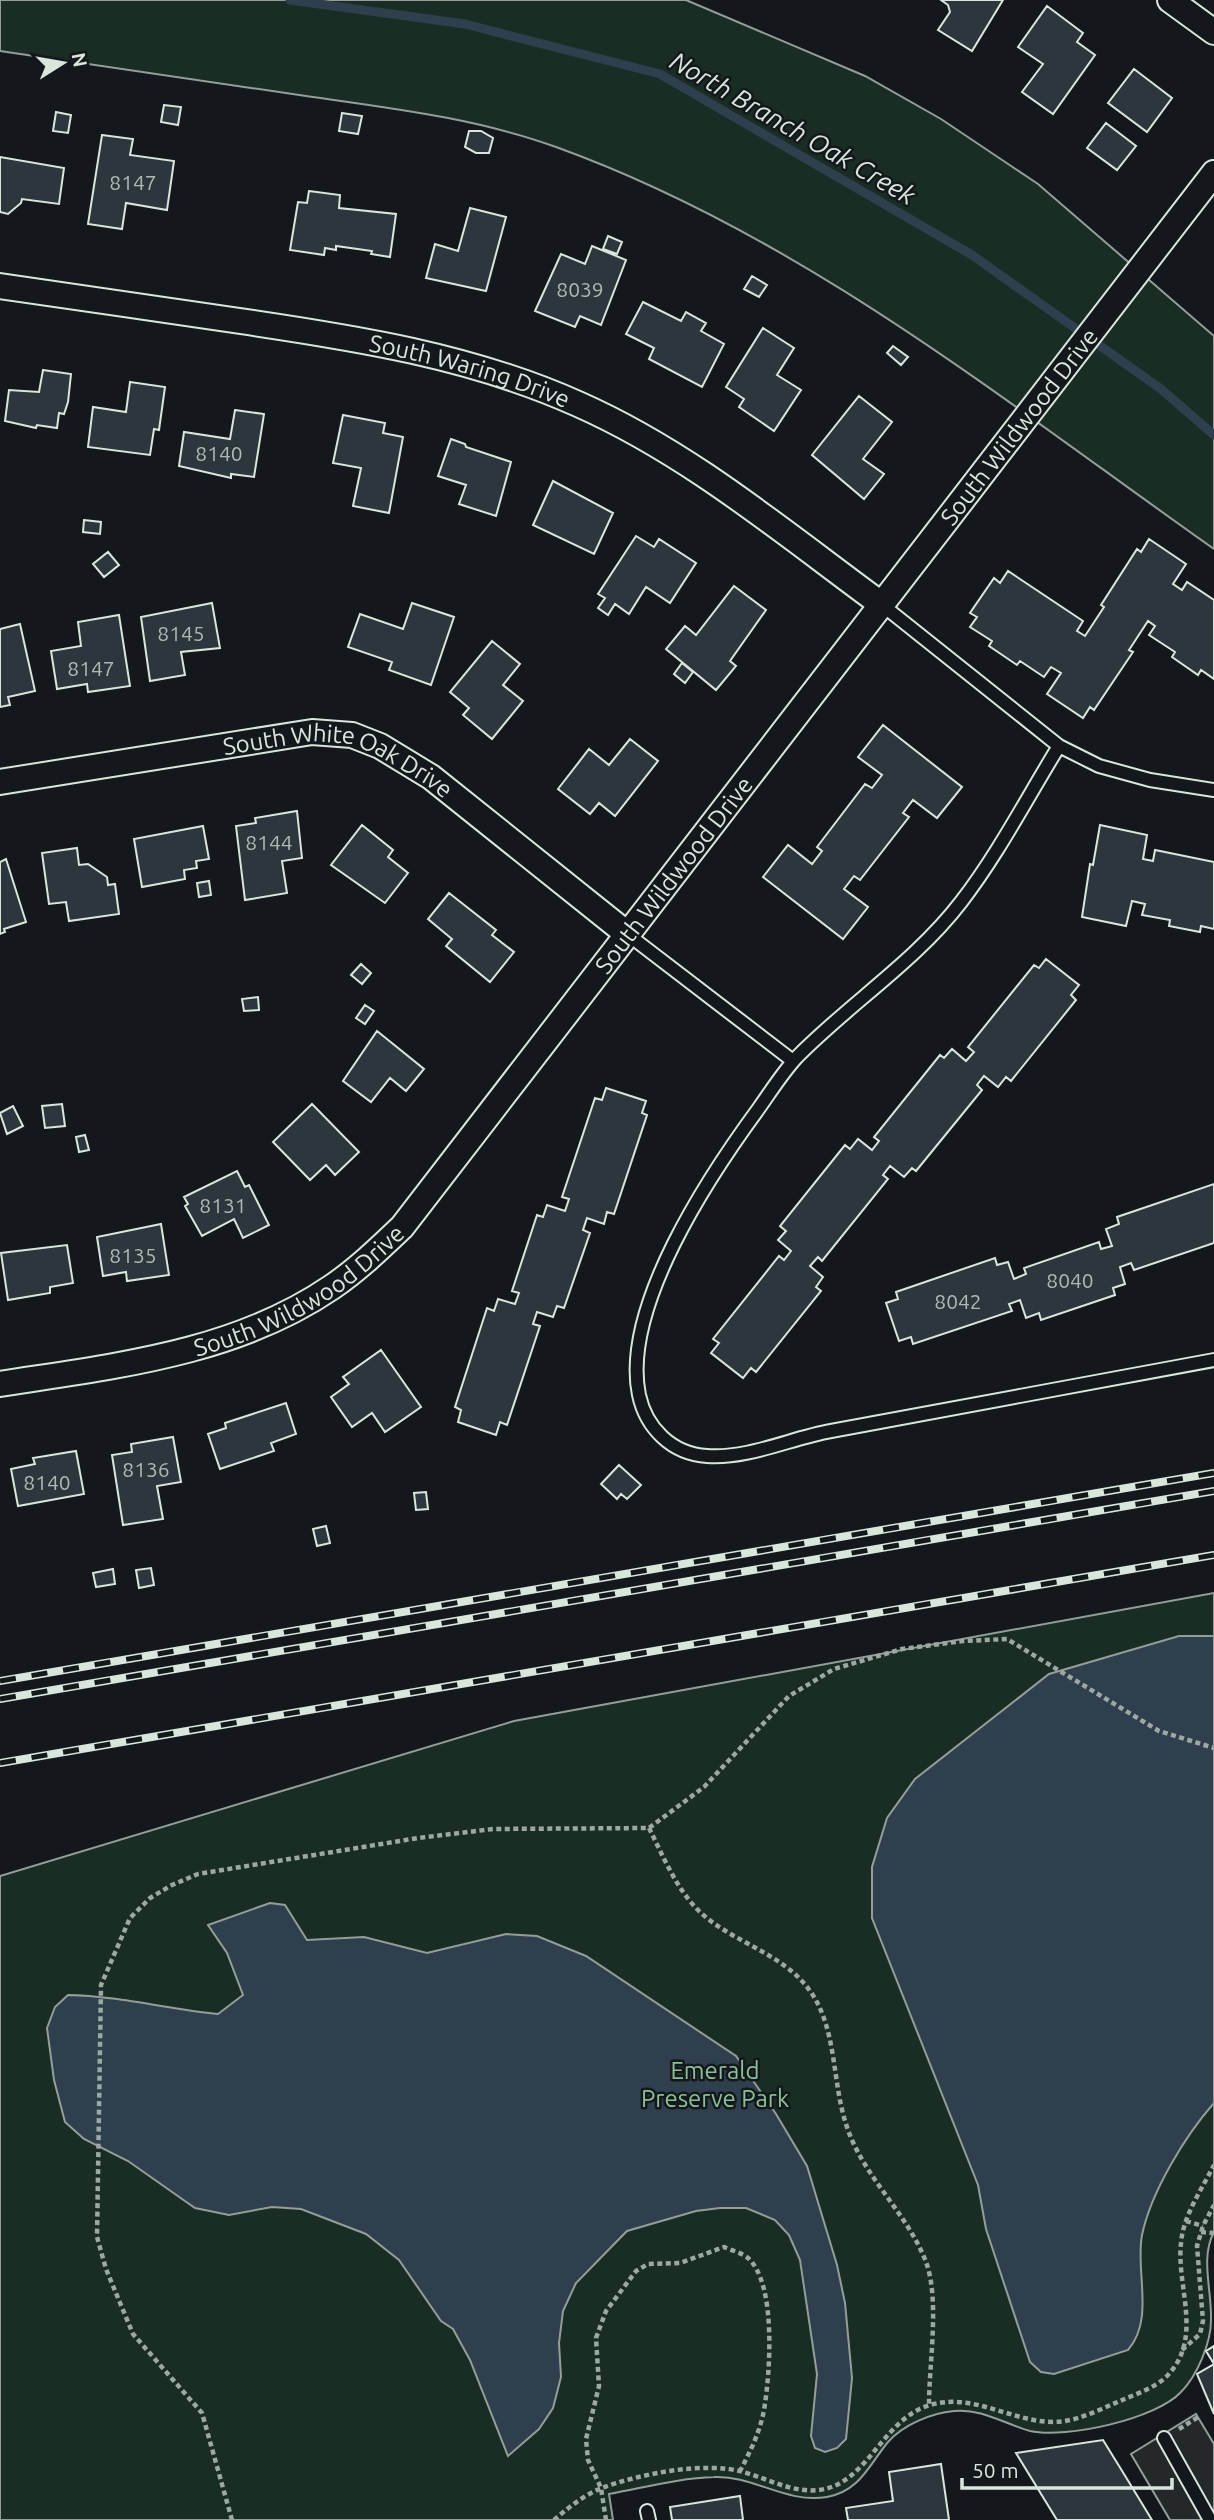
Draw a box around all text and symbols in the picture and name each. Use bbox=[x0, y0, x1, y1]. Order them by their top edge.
north arrow bbox=[28, 28, 98, 98]
water label: North Branch Oak Creek bbox=[665, 46, 921, 210]
text: N bbox=[68, 51, 92, 69]
house number: 8147 bbox=[109, 170, 157, 194]
house number: 8039 bbox=[556, 277, 604, 301]
street label: South Wildwood Drive bbox=[935, 323, 1103, 530]
street label: South Waring Drive bbox=[367, 329, 574, 412]
house number: 8140 bbox=[195, 441, 243, 465]
house number: 8145 bbox=[157, 621, 205, 645]
house number: 8147 bbox=[67, 656, 115, 680]
street label: South White Oak Drive bbox=[221, 719, 458, 803]
street label: South Wildwood Drive bbox=[589, 771, 758, 978]
house number: 8144 bbox=[245, 830, 293, 854]
house number: 8131 bbox=[199, 1193, 247, 1217]
street label: South Wildwood Drive bbox=[190, 1219, 409, 1361]
house number: 8135 bbox=[109, 1243, 157, 1267]
house number: 8040 bbox=[1046, 1268, 1094, 1292]
house number: 8042 bbox=[934, 1289, 982, 1313]
house number: 8136 bbox=[122, 1457, 170, 1481]
house number: 8140 bbox=[23, 1470, 71, 1494]
park label: Emerald Preserve Park bbox=[641, 2057, 789, 2112]
scale bar bbox=[962, 2446, 1172, 2490]
text: 50 m bbox=[972, 2458, 1019, 2482]

